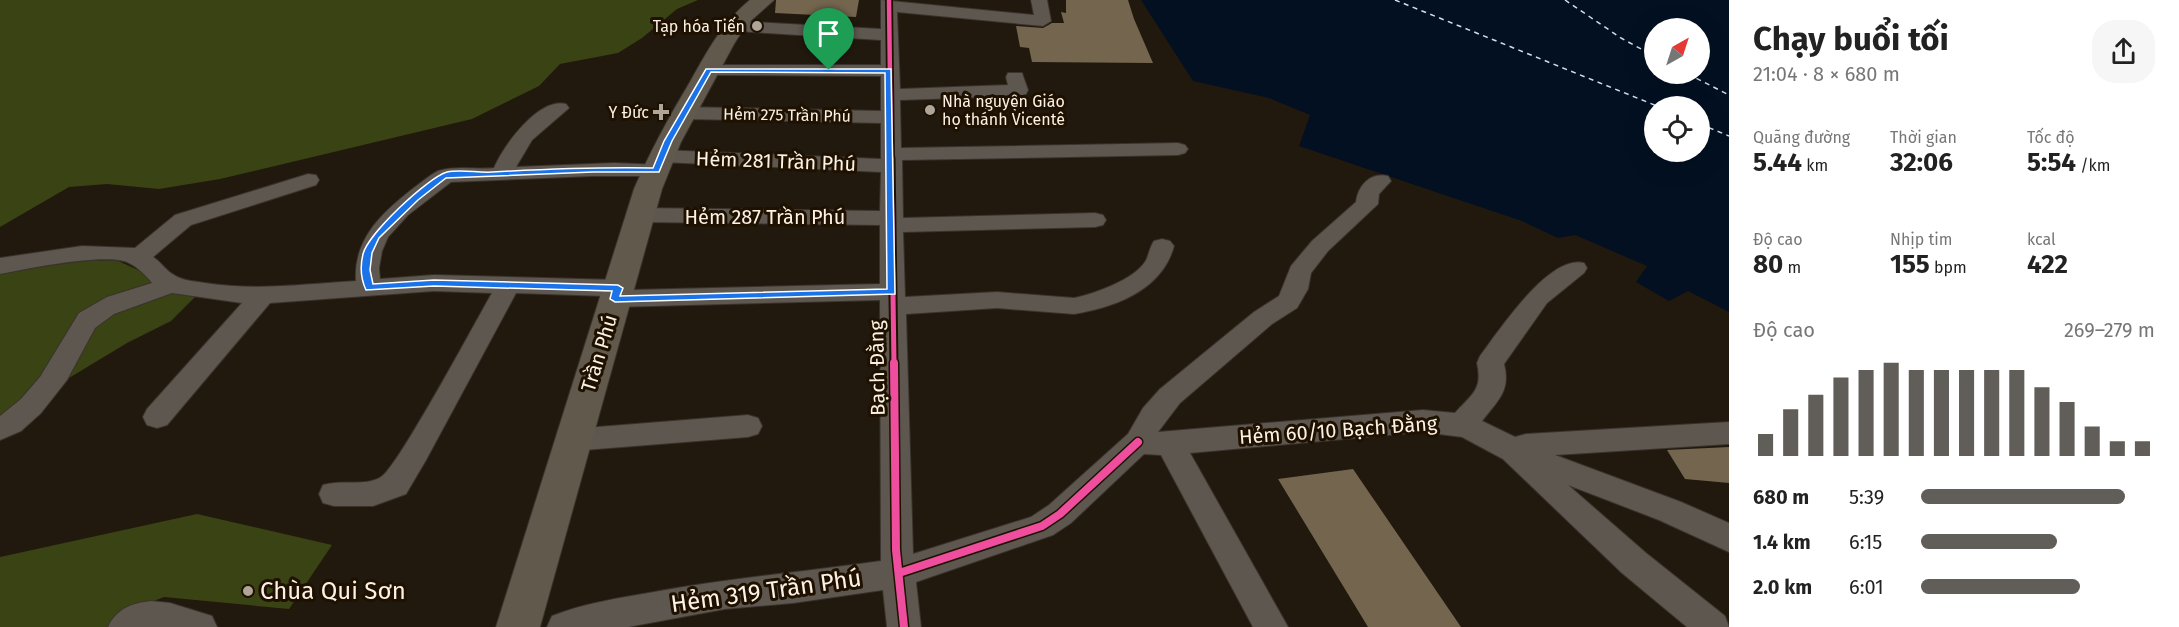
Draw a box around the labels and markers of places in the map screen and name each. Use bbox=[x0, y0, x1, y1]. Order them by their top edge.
pin bbox=[803, 8, 854, 70]
place label: Tạp hóa Tiến bbox=[653, 16, 745, 36]
marker: Tạp hóa Tiến bbox=[750, 19, 764, 33]
place label: Nhà nguyện Giáo họ thánh Vicentê bbox=[942, 92, 1065, 129]
place label: Y Đức bbox=[609, 103, 649, 122]
marker: Nhà nguyện Giáo họ thánh Vicentê bbox=[923, 103, 937, 117]
marker: Y Đức bbox=[654, 105, 668, 119]
place label: Chùa Qui Sơn bbox=[260, 577, 406, 605]
marker: Chùa Qui Sơn bbox=[241, 584, 255, 598]

